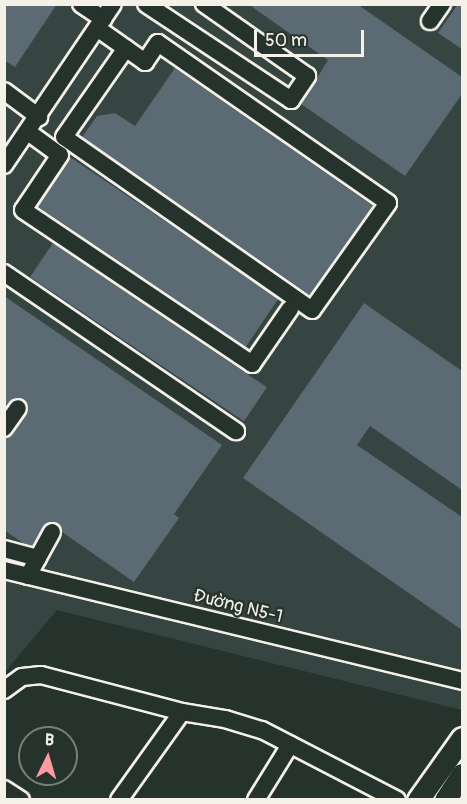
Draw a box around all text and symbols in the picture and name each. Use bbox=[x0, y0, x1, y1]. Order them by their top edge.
scale bar bbox=[257, 18, 366, 56]
text: 50 m bbox=[265, 29, 307, 52]
street label: Đường N5-1 bbox=[191, 585, 285, 629]
north arrow bbox=[18, 726, 78, 786]
text: B bbox=[44, 730, 55, 750]

